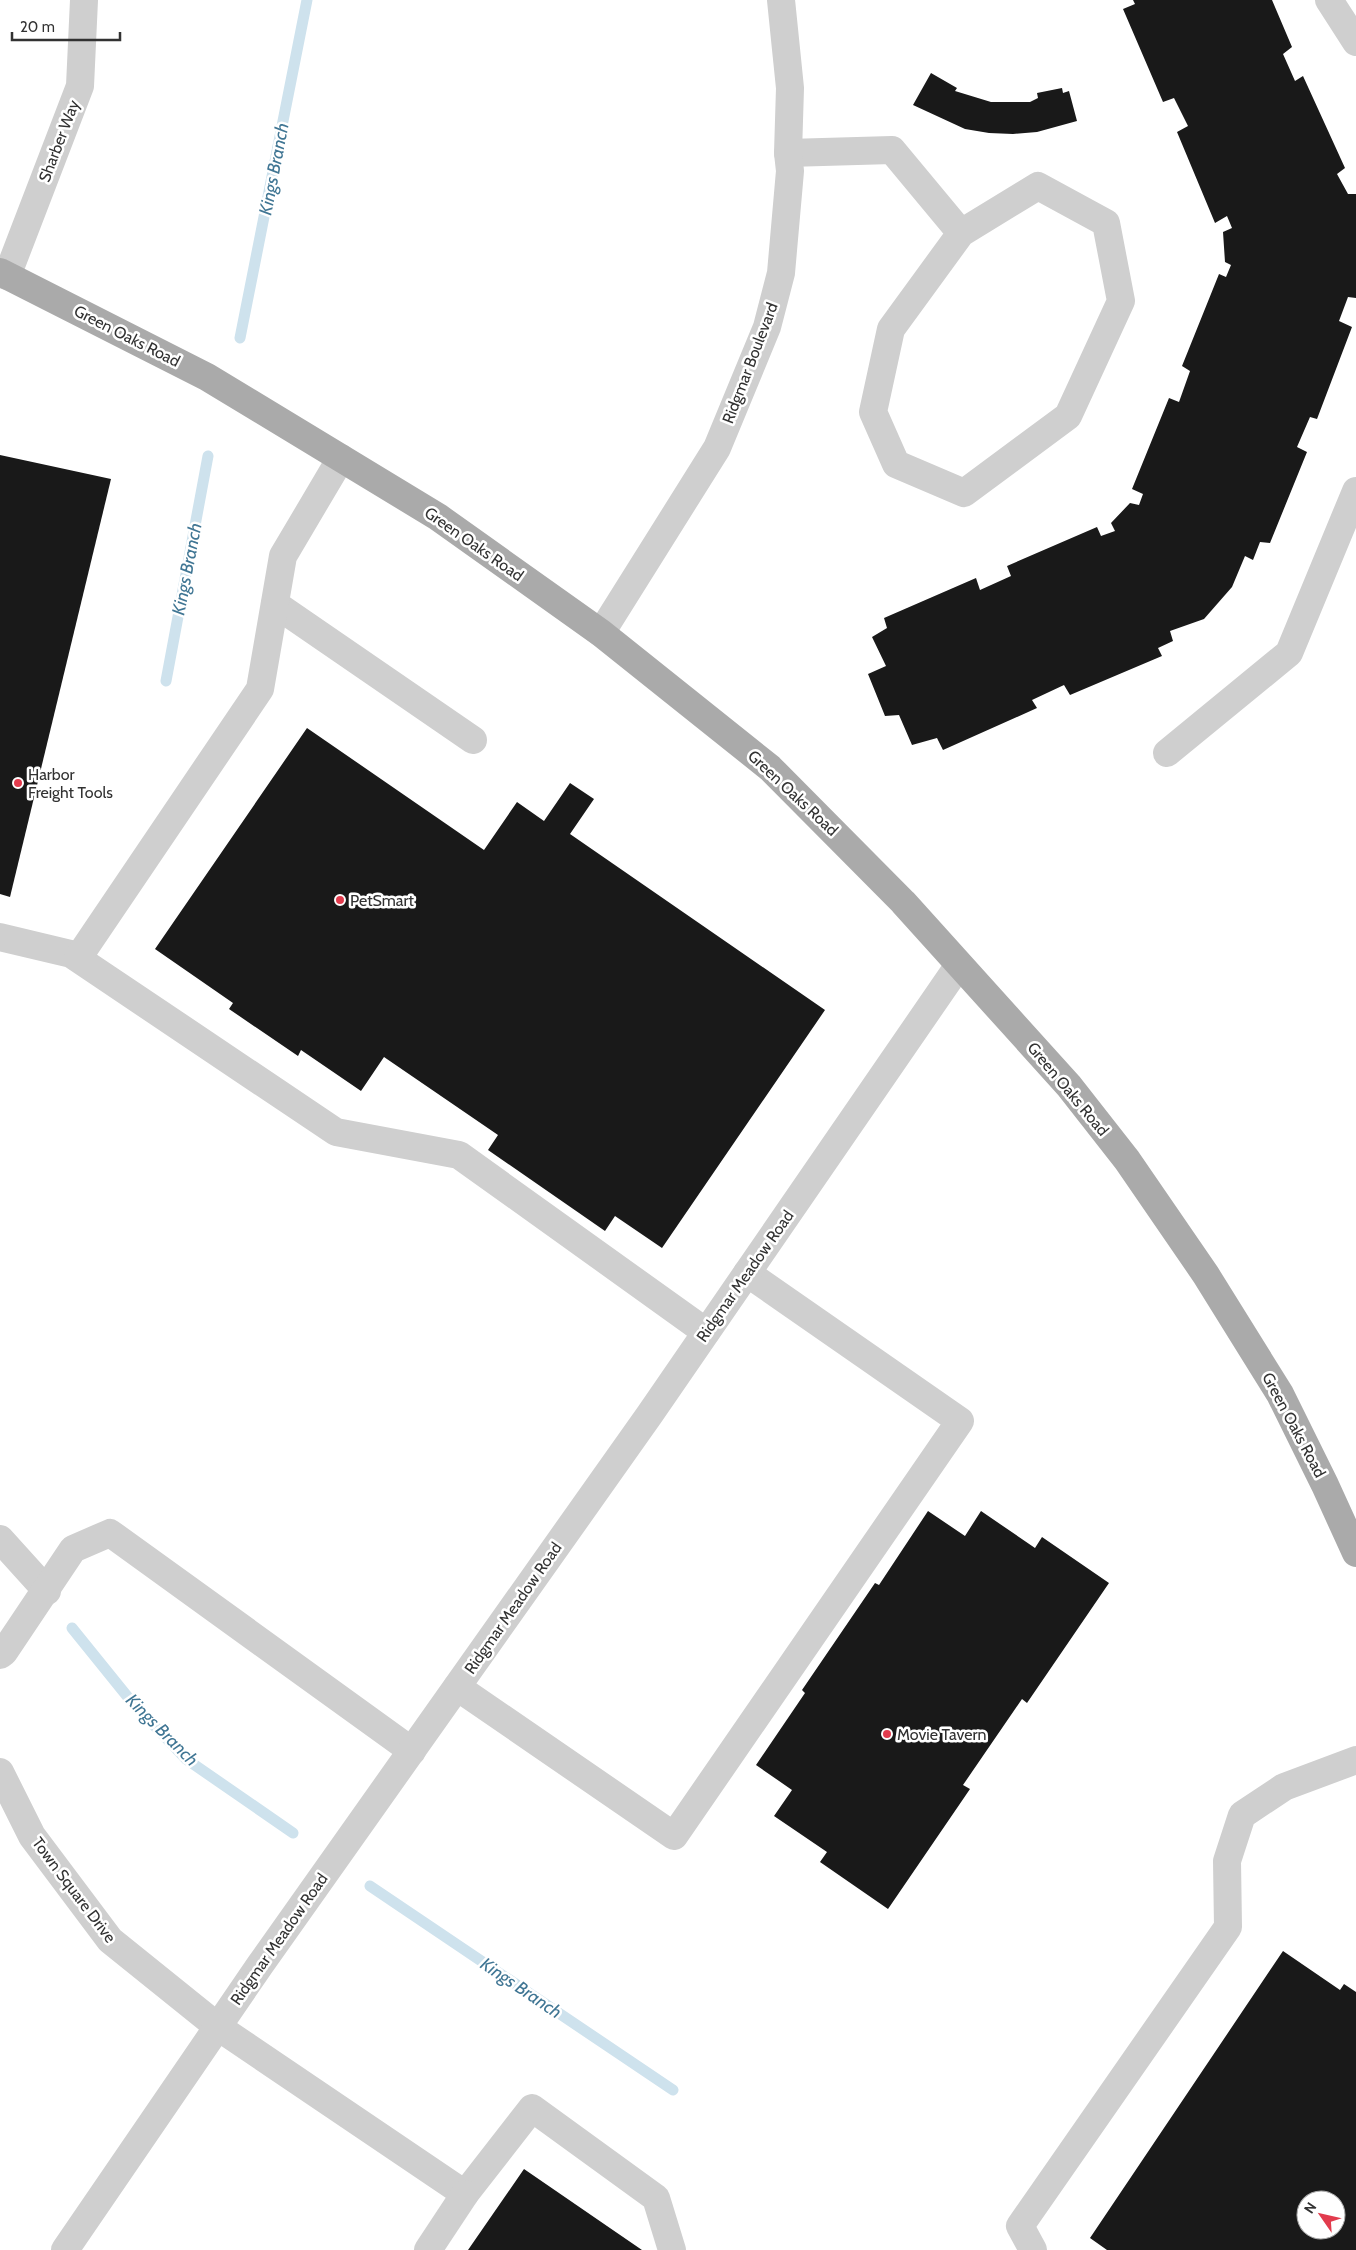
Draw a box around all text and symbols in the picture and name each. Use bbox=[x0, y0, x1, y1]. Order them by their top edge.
scale bar bbox=[12, 10, 120, 42]
text: 20 m bbox=[20, 18, 55, 36]
street label: Sharber Way bbox=[35, 97, 83, 185]
water label: Kings Branch bbox=[254, 121, 294, 217]
street label: Ridgmar Boulevard bbox=[718, 300, 782, 426]
street label: Green Oaks Road bbox=[71, 301, 183, 371]
street label: Green Oaks Road bbox=[421, 503, 527, 585]
water label: Kings Branch bbox=[167, 521, 207, 617]
street label: Green Oaks Road bbox=[744, 746, 842, 840]
place label: Harbor Freight Tools bbox=[28, 765, 113, 802]
marker: Harbor Freight Tools bbox=[12, 777, 24, 789]
place label: PetSmart bbox=[350, 891, 415, 910]
marker: PetSmart bbox=[334, 894, 346, 906]
street label: Green Oaks Road bbox=[1023, 1038, 1113, 1140]
street label: Ridgmar Meadow Road bbox=[692, 1207, 798, 1345]
street label: Green Oaks Road bbox=[1258, 1369, 1330, 1481]
street label: Ridgmar Meadow Road bbox=[460, 1539, 566, 1677]
water label: Kings Branch bbox=[121, 1689, 203, 1771]
place label: Movie Tavern bbox=[897, 1725, 986, 1744]
marker: Movie Tavern bbox=[881, 1728, 893, 1740]
street label: Town Square Drive bbox=[28, 1834, 120, 1946]
street label: Ridgmar Meadow Road bbox=[226, 1870, 332, 2008]
water label: Kings Branch bbox=[476, 1953, 566, 2023]
north arrow bbox=[1296, 2190, 1346, 2240]
text: N bbox=[1300, 2199, 1320, 2217]

